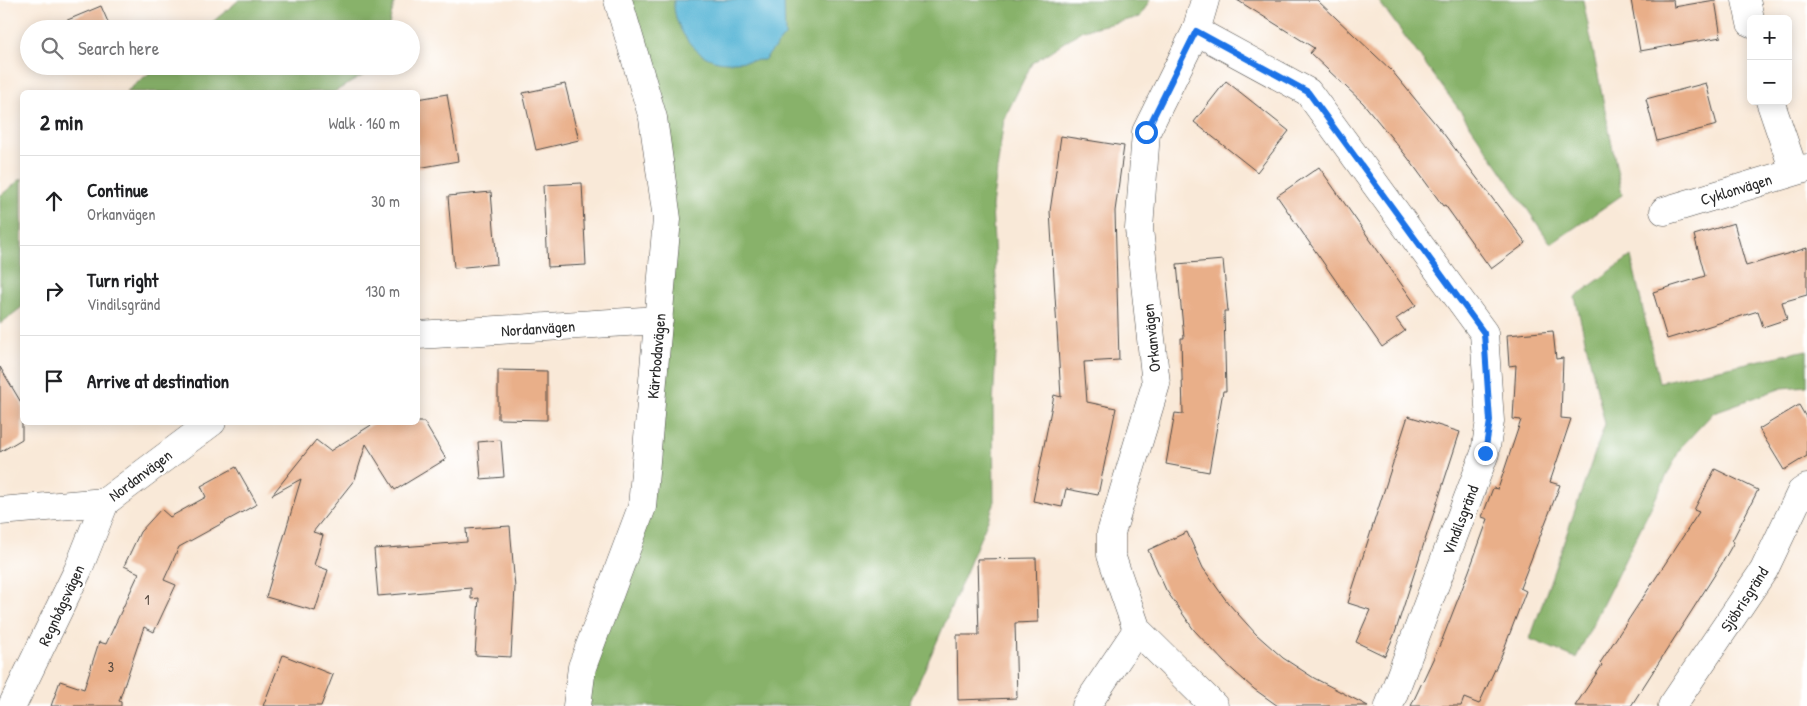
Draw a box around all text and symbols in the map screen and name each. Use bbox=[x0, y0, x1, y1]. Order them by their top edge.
map controls bbox=[1747, 15, 1792, 105]
button: + bbox=[1747, 15, 1792, 60]
search box bbox=[20, 20, 420, 75]
icon: search bbox=[38, 34, 66, 62]
text: Search here bbox=[78, 35, 159, 61]
button: − bbox=[1747, 60, 1792, 105]
text: 2 min bbox=[40, 108, 83, 137]
text: Walk · 160 m bbox=[328, 112, 400, 134]
route start bbox=[1135, 121, 1158, 144]
street label: Cyklonvägen bbox=[1698, 168, 1774, 210]
text: Continue bbox=[87, 177, 148, 203]
icon: ahead bbox=[40, 187, 68, 215]
text: 30 m bbox=[371, 190, 400, 212]
text: Orkanvägen bbox=[87, 203, 156, 225]
text: Turn right bbox=[87, 267, 158, 293]
icon: right bbox=[40, 277, 68, 305]
text: 130 m bbox=[365, 280, 400, 302]
text: Vindilsgränd bbox=[87, 293, 160, 315]
street label: Orkanvägen bbox=[1136, 303, 1166, 373]
street label: Kärrbodavägen bbox=[641, 312, 671, 400]
street label: Nordanvägen bbox=[500, 314, 576, 342]
icon: arrive bbox=[40, 367, 68, 395]
text: Arrive at destination bbox=[87, 368, 229, 394]
route end bbox=[1474, 442, 1497, 465]
street label: Nordanvägen bbox=[104, 444, 176, 506]
street label: Vindilsgränd bbox=[1437, 482, 1483, 558]
street label: Regnbågsvägen bbox=[33, 561, 89, 649]
street label: Sjöbrisgränd bbox=[1715, 562, 1773, 636]
house number: 1 bbox=[144, 590, 150, 609]
house number: 3 bbox=[108, 657, 114, 676]

